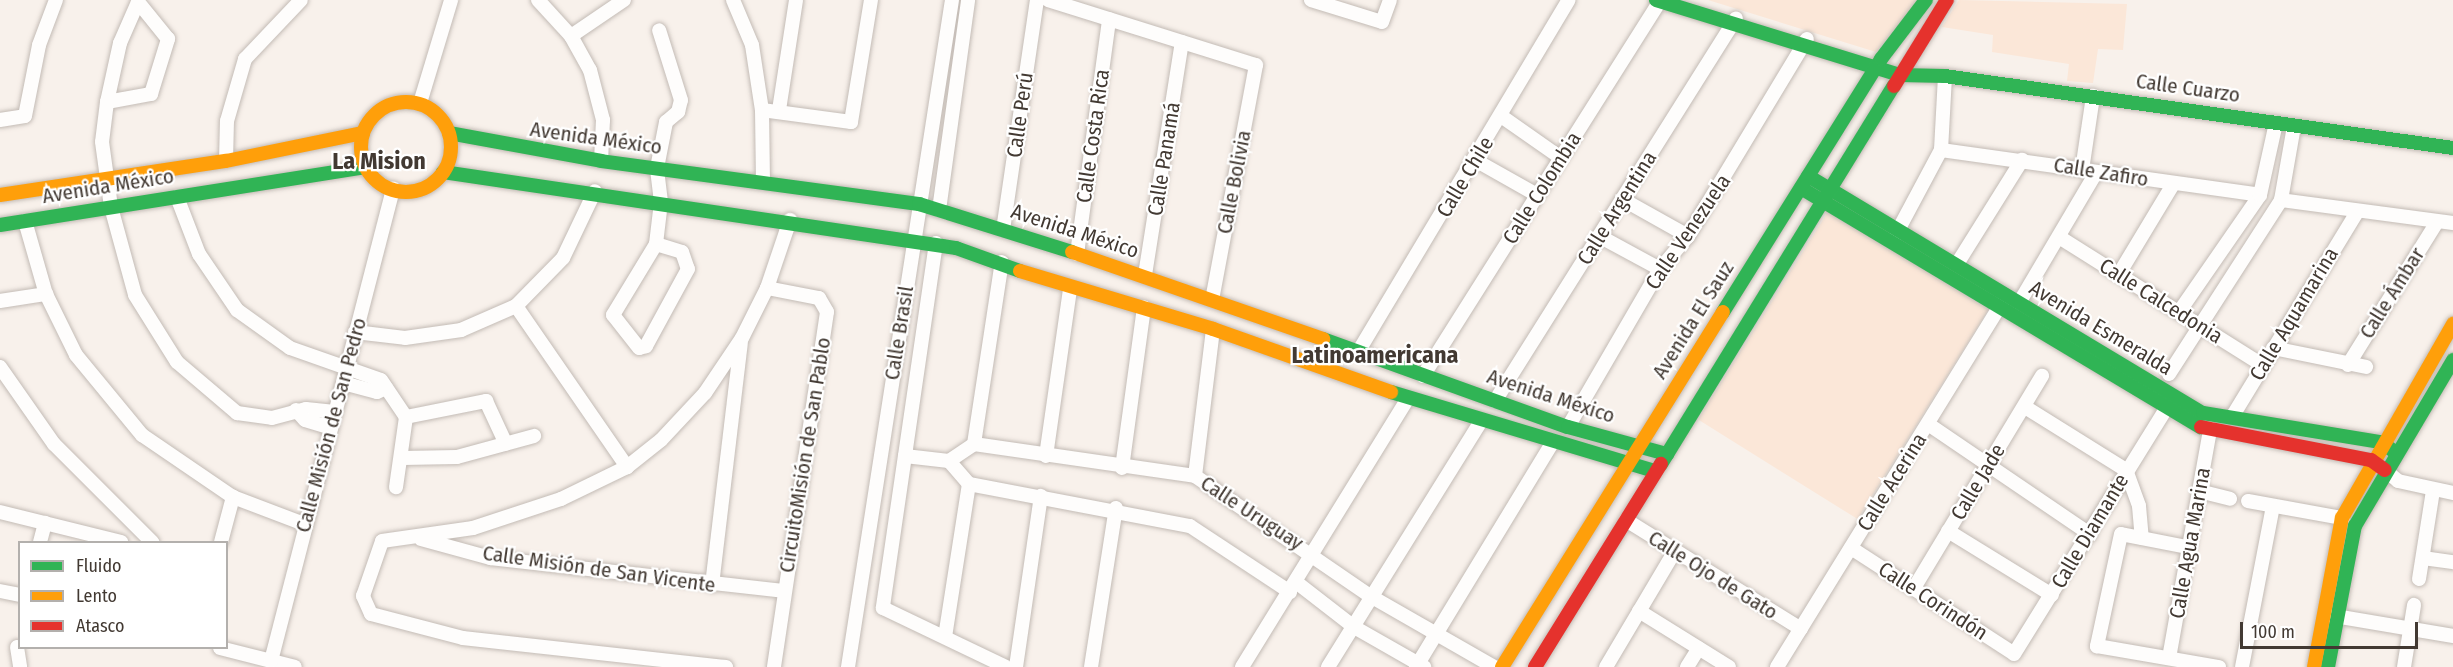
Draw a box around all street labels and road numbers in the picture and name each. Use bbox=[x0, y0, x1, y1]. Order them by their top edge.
street label: Calle Costa Rica bbox=[1071, 67, 1115, 205]
street label: Calle Cuarzo bbox=[2134, 68, 2242, 108]
street label: Calle Perú bbox=[1002, 71, 1038, 159]
street label: Calle Panamá bbox=[1143, 100, 1185, 218]
street label: Avenida México bbox=[529, 116, 663, 160]
street label: Calle Colombia bbox=[1498, 127, 1586, 249]
street label: Calle Bolivia bbox=[1212, 128, 1256, 236]
street label: Calle Chile bbox=[1431, 132, 1499, 222]
street label: Calle Argentina bbox=[1572, 146, 1662, 270]
street label: Calle Zafiro bbox=[2052, 152, 2150, 192]
street label: Avenida México bbox=[40, 163, 176, 209]
street label: Calle Venezuela bbox=[1640, 169, 1736, 295]
street label: Avenida México bbox=[1008, 199, 1142, 263]
street label: Calle Aquamarina bbox=[2244, 243, 2344, 385]
street label: Calle Ámbar bbox=[2354, 243, 2430, 343]
street label: Calle Calcedonia bbox=[2095, 253, 2227, 349]
street label: Avenida El Sauz bbox=[1647, 257, 1739, 383]
street label: Avenida Esmeralda bbox=[2025, 275, 2177, 381]
street label: Calle Brasil bbox=[879, 284, 919, 382]
street label: Calle Misión de San Pedro bbox=[290, 315, 372, 535]
street label: CircuitoMisión de San Pablo bbox=[774, 335, 836, 575]
street label: Avenida México bbox=[1484, 364, 1618, 428]
street label: Calle Acerina bbox=[1852, 428, 1932, 536]
street label: Calle Jade bbox=[1945, 439, 2011, 525]
street label: Calle Agua Marina bbox=[2164, 466, 2216, 620]
street label: Calle Diamante bbox=[2046, 469, 2134, 593]
street label: Calle Uruguay bbox=[1196, 470, 1308, 556]
street label: Calle Ojo de Gato bbox=[1644, 525, 1782, 625]
street label: Calle Misión de San Vicente bbox=[481, 540, 717, 598]
street label: Calle Corindón bbox=[1874, 556, 1992, 646]

